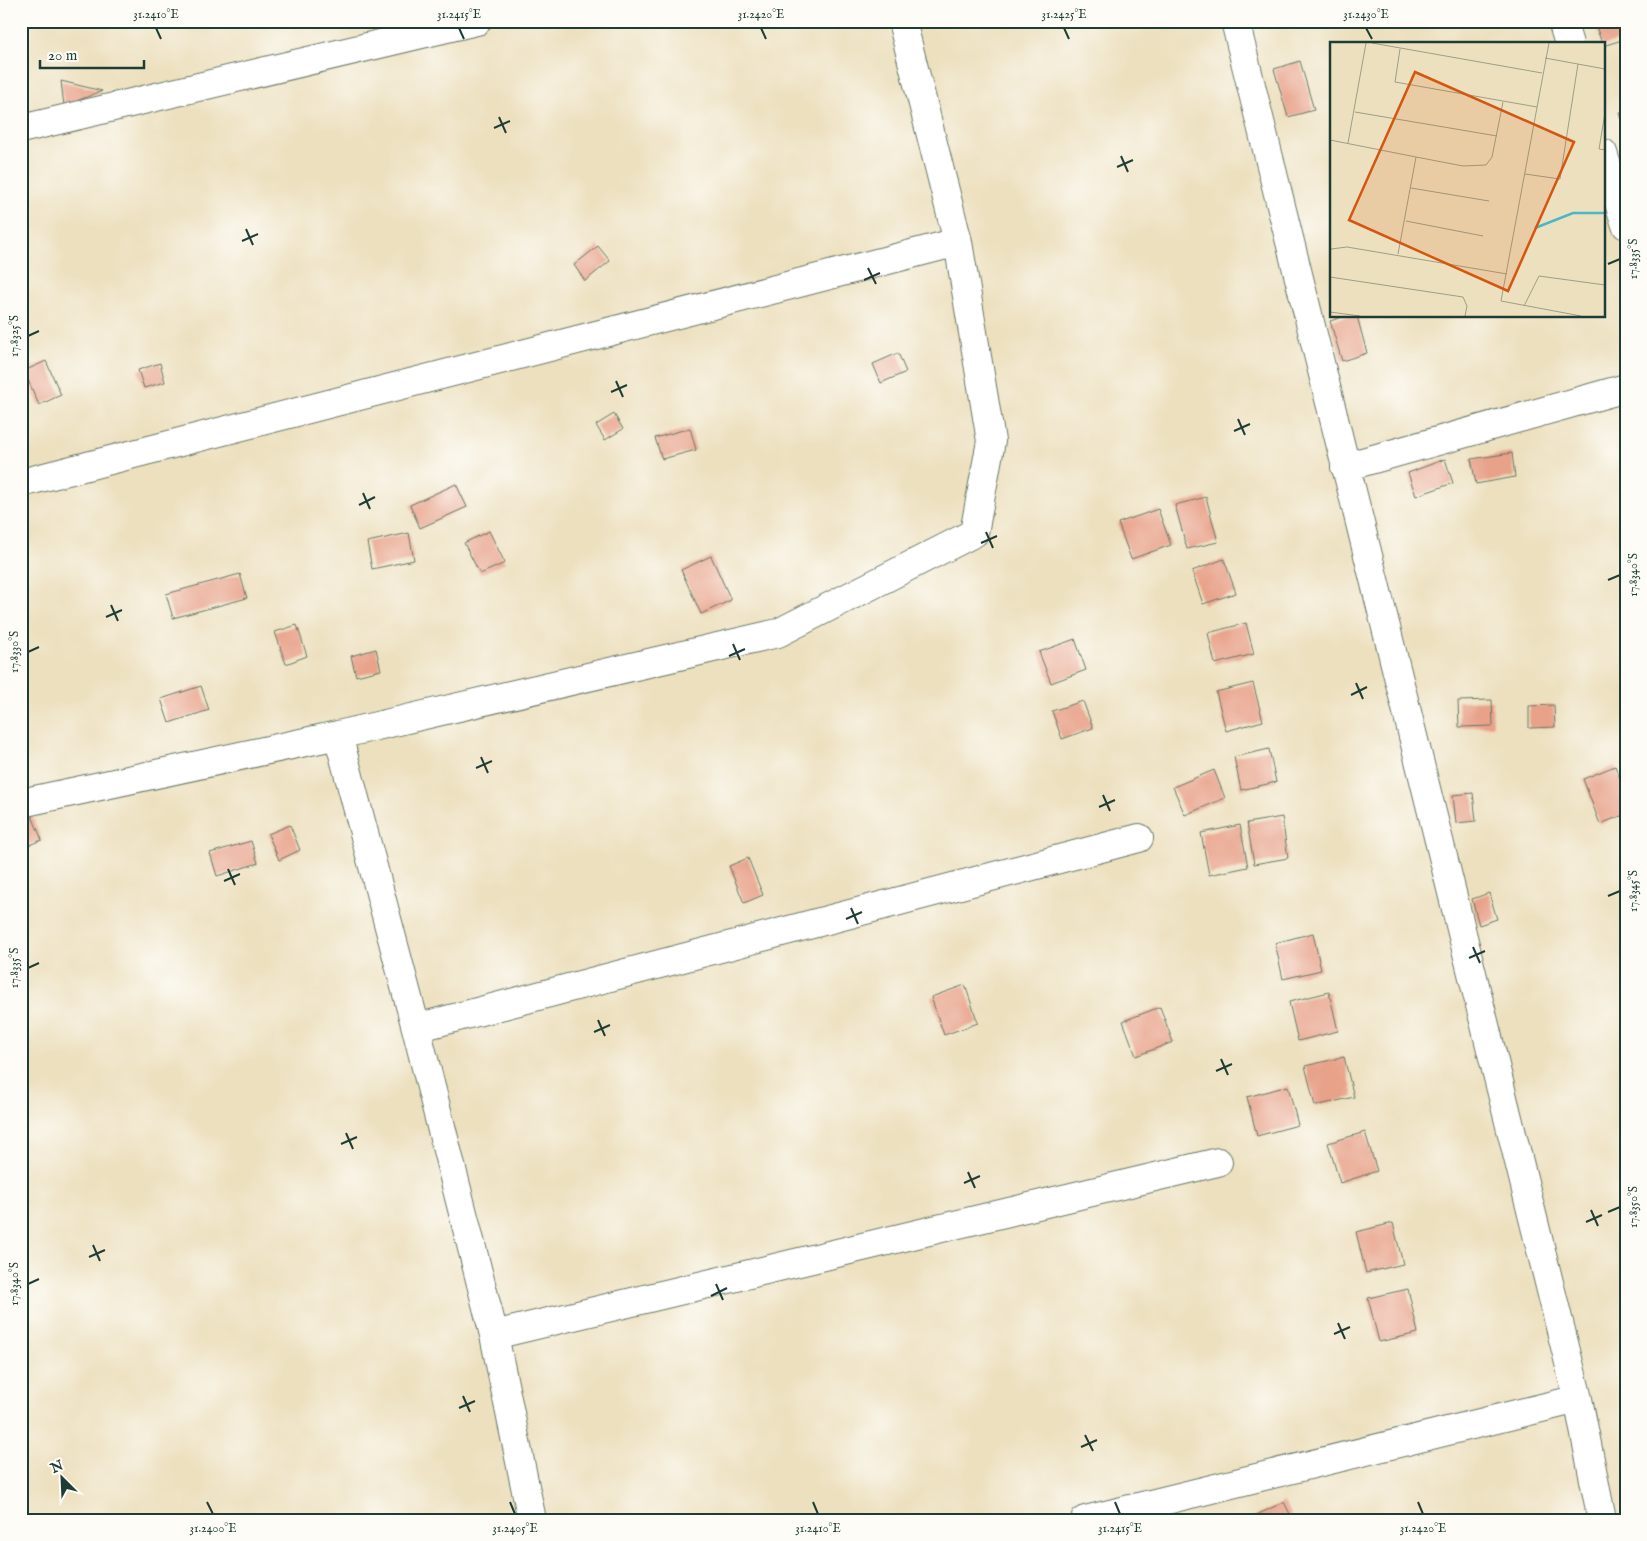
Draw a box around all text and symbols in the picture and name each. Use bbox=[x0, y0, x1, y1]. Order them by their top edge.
text: 31.2410°E bbox=[133, 7, 179, 22]
text: 31.2415°E bbox=[437, 7, 481, 22]
text: 31.2420°E bbox=[738, 7, 784, 22]
text: 31.2425°E bbox=[1041, 7, 1087, 22]
text: 31.2430°E bbox=[1343, 7, 1389, 22]
scale bar bbox=[40, 38, 144, 70]
inset map bbox=[1330, 42, 1604, 318]
text: 20 m bbox=[48, 46, 78, 65]
text: 17.8335°S bbox=[1626, 239, 1641, 279]
text: 17.8325°S bbox=[7, 315, 22, 357]
text: 17.8340°S bbox=[1626, 553, 1641, 597]
text: 17.8330°S bbox=[7, 631, 22, 673]
text: 17.8345°S bbox=[1626, 870, 1641, 912]
text: 17.8335°S bbox=[7, 948, 22, 988]
text: 17.8350°S bbox=[1626, 1186, 1641, 1228]
text: 17.8340°S bbox=[7, 1262, 22, 1306]
north arrow bbox=[38, 1454, 88, 1504]
text: N bbox=[47, 1456, 66, 1478]
text: 31.2400°E bbox=[190, 1521, 236, 1536]
text: 31.2405°E bbox=[492, 1521, 538, 1536]
text: 31.2410°E bbox=[795, 1521, 841, 1536]
text: 31.2415°E bbox=[1098, 1521, 1142, 1536]
text: 31.2420°E bbox=[1400, 1521, 1446, 1536]

